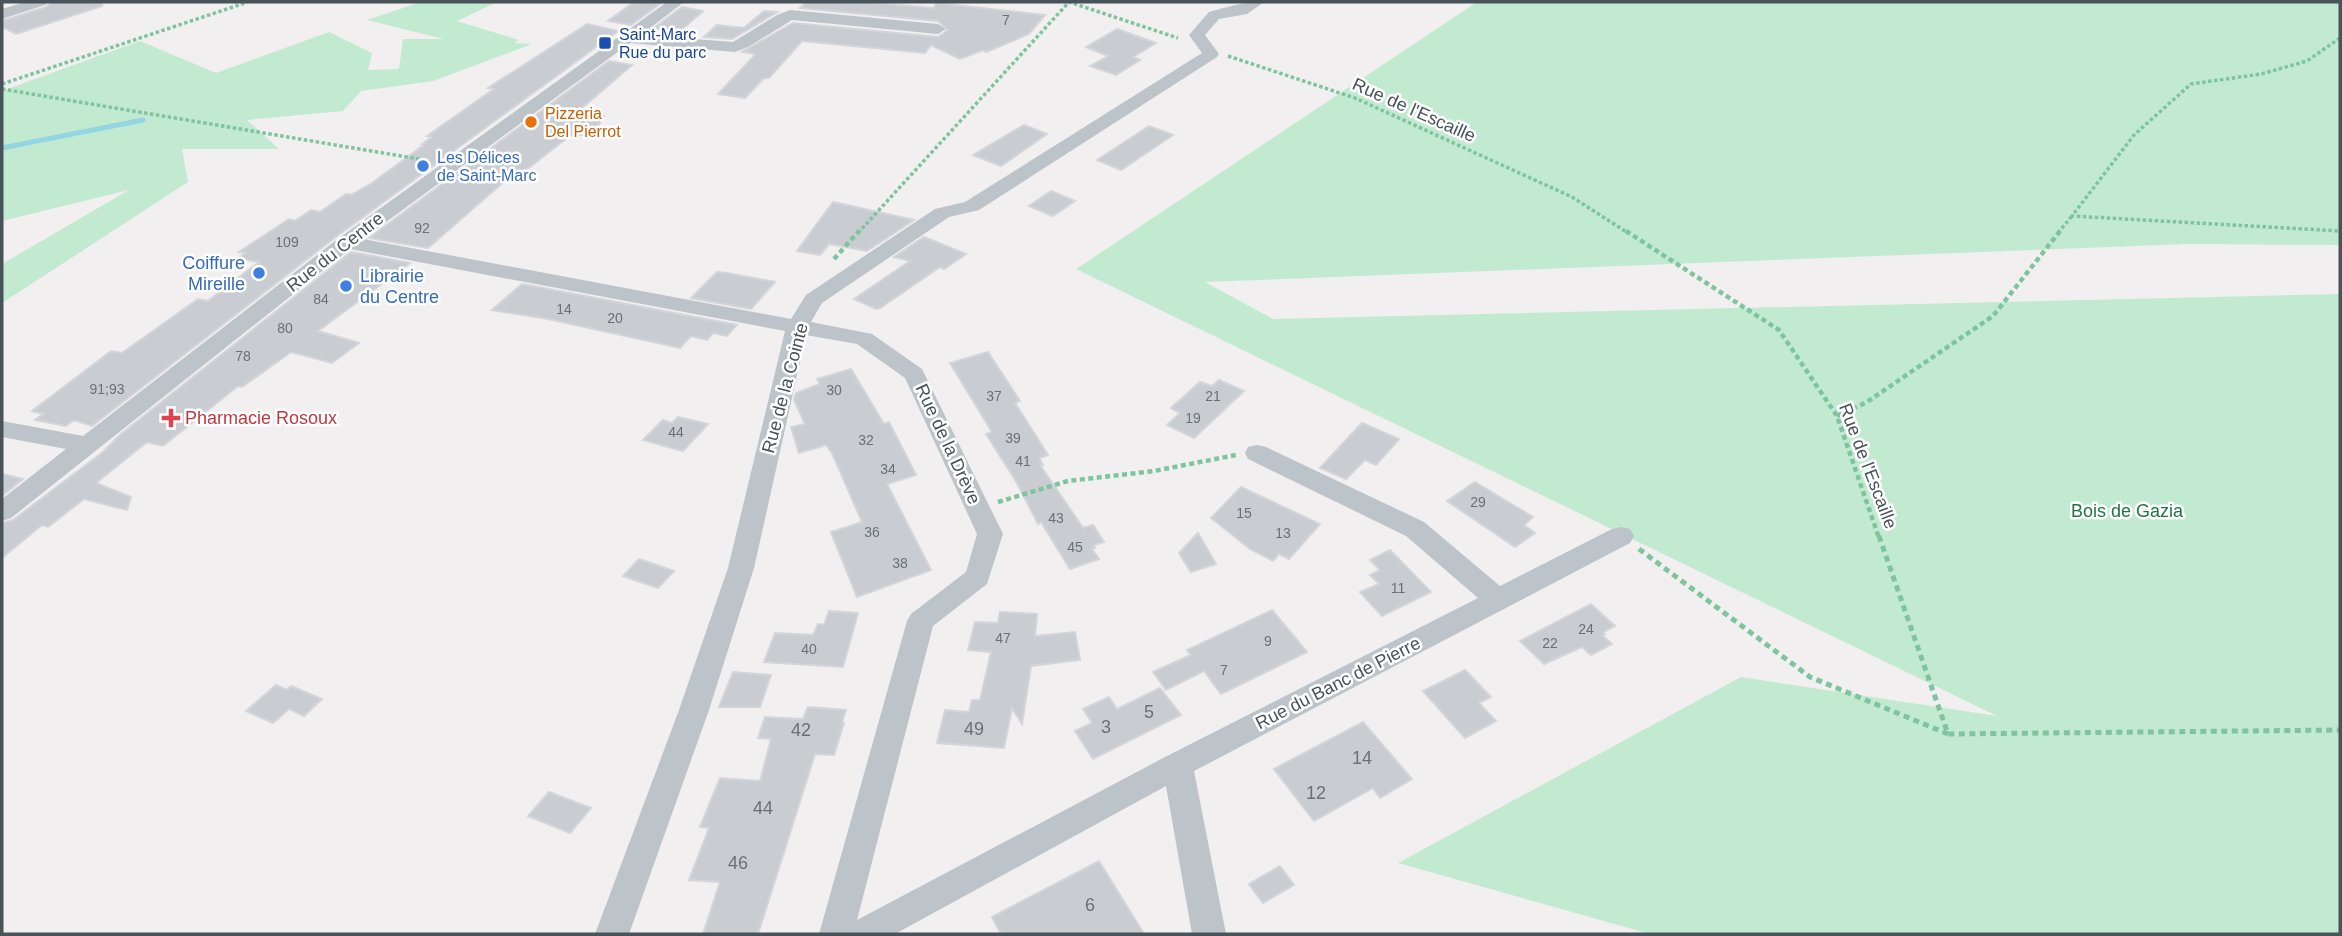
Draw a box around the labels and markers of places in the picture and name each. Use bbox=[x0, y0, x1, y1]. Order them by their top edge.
place label: Saint-Marc Rue du parc bbox=[619, 26, 706, 61]
marker: Saint-Marc Rue du parc bbox=[597, 35, 613, 51]
place label: Pizzeria Del Pierrot bbox=[545, 105, 621, 140]
marker: Pizzeria Del Pierrot bbox=[523, 114, 539, 130]
place label: Les Délices de Saint-Marc bbox=[437, 149, 537, 184]
marker: Les Délices de Saint-Marc bbox=[415, 158, 431, 174]
place label: Coiffure Mireille bbox=[182, 253, 245, 294]
marker: Coiffure Mireille bbox=[251, 265, 267, 281]
place label: Librairie du Centre bbox=[360, 266, 439, 307]
marker: Librairie du Centre bbox=[338, 278, 354, 294]
place label: Pharmacie Rosoux bbox=[185, 408, 337, 428]
marker: Pharmacie Rosoux bbox=[163, 410, 179, 426]

